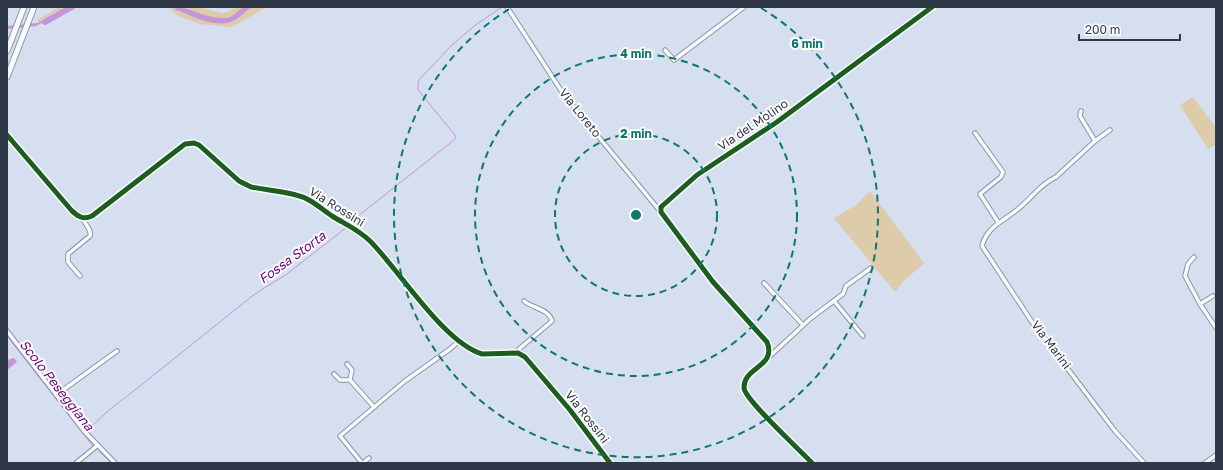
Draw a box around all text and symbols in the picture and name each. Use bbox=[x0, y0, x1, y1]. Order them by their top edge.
scale bar bbox=[1079, 16, 1180, 42]
text: 200 m bbox=[1085, 22, 1120, 37]
text: 6 min bbox=[791, 36, 823, 51]
text: 4 min bbox=[620, 46, 652, 61]
street label: Via Loreto bbox=[556, 85, 605, 140]
street label: Via del Molino bbox=[715, 96, 791, 154]
text: 2 min bbox=[620, 126, 652, 141]
street label: Via Rossini bbox=[307, 184, 368, 230]
centre of rings bbox=[629, 208, 643, 222]
water label: Fossa Storta bbox=[255, 227, 329, 287]
street label: Via Marini bbox=[1028, 318, 1074, 372]
water label: Scolo Peseggiana bbox=[17, 336, 98, 434]
street label: Via Rossini bbox=[562, 387, 613, 446]

